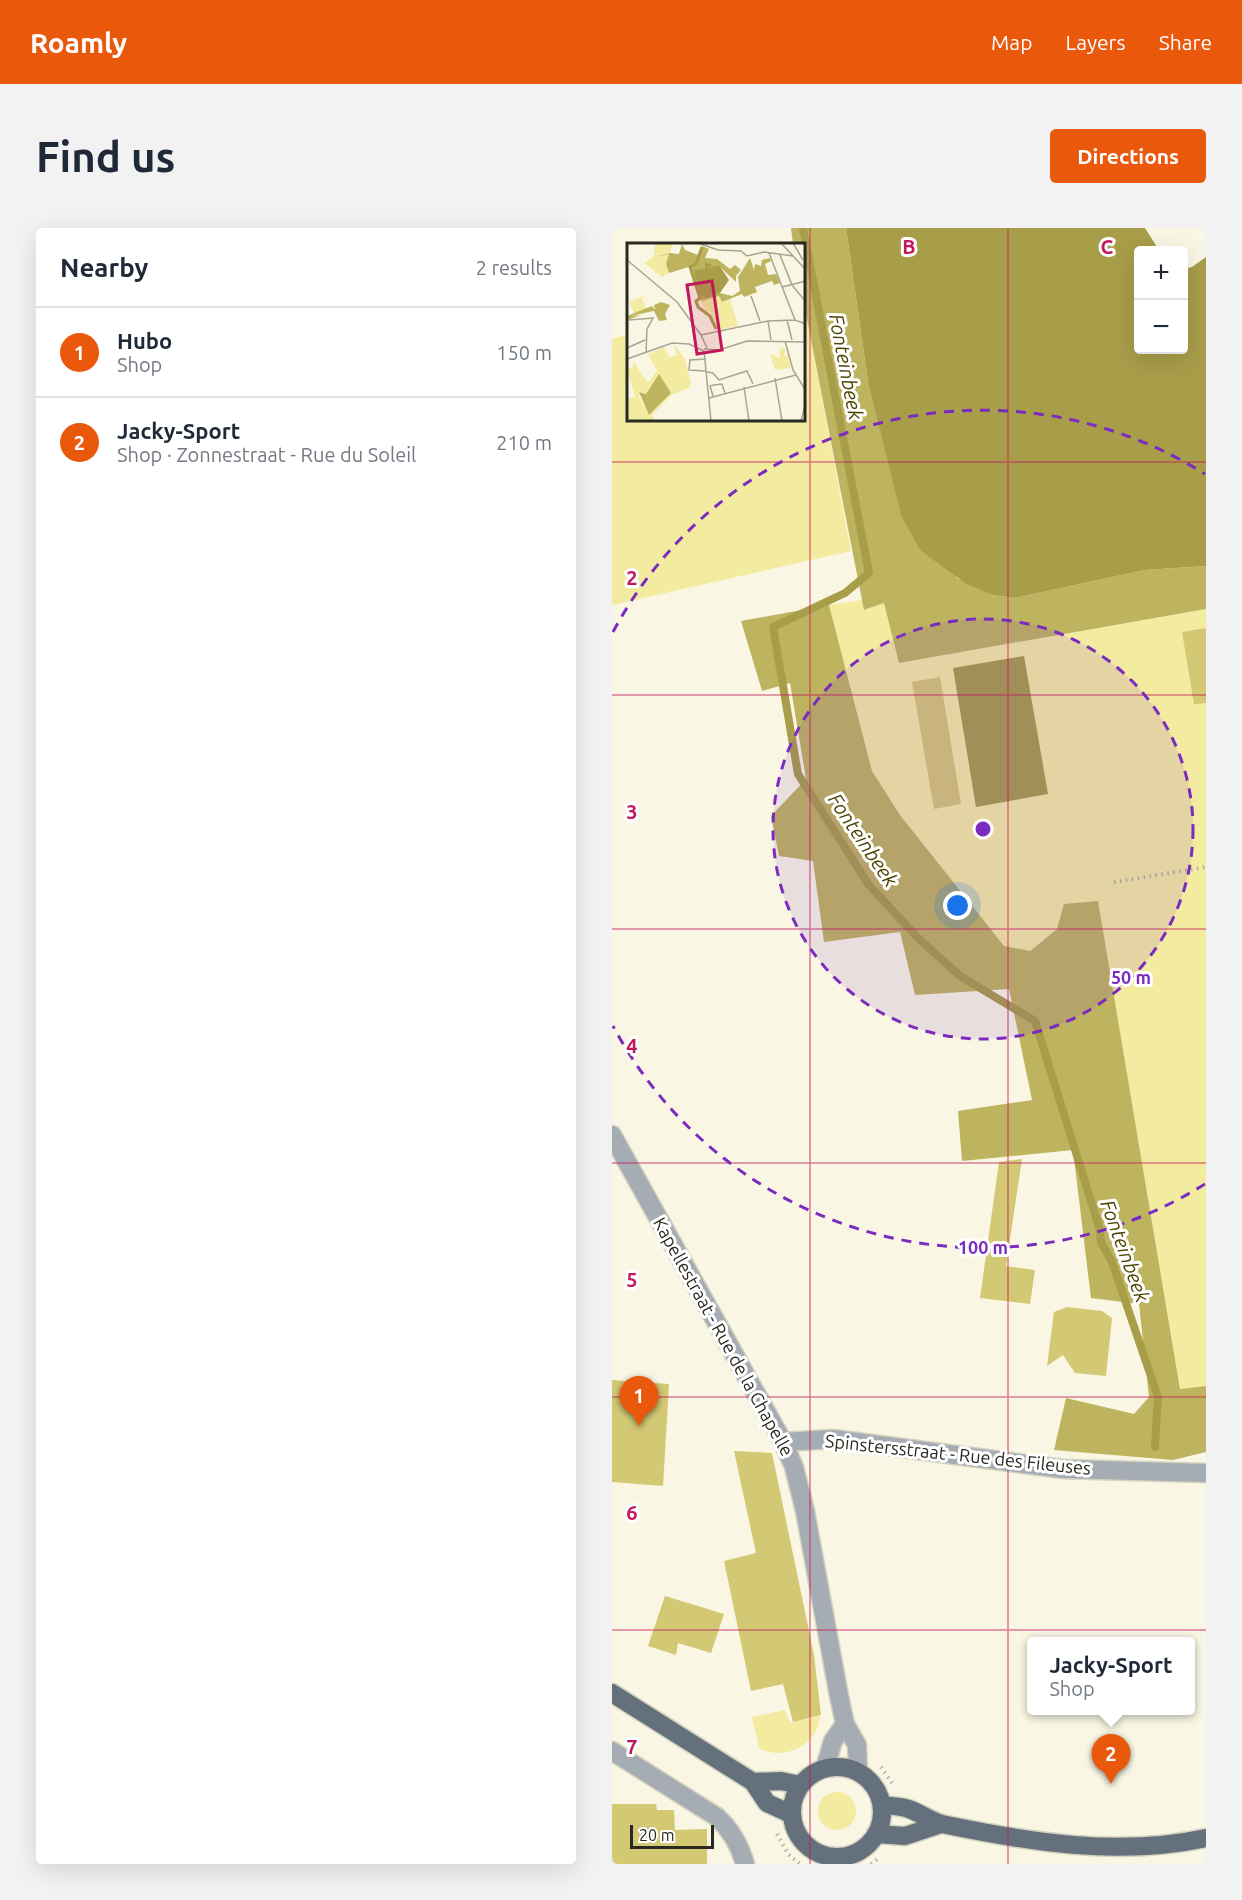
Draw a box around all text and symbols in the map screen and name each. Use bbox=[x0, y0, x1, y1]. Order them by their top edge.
text: Roamly bbox=[30, 27, 127, 58]
text: Map bbox=[991, 30, 1032, 54]
text: Layers bbox=[1065, 30, 1126, 54]
text: Share bbox=[1159, 30, 1212, 54]
button: Directions bbox=[1050, 129, 1206, 183]
text: Find us bbox=[36, 133, 175, 180]
text: B bbox=[902, 235, 916, 258]
text: C bbox=[1101, 235, 1114, 258]
inset map bbox=[627, 243, 806, 422]
map controls bbox=[1134, 246, 1188, 354]
button: + bbox=[1134, 246, 1188, 300]
text: Nearby bbox=[60, 253, 148, 282]
text: 2 results bbox=[476, 256, 552, 279]
button: − bbox=[1134, 300, 1188, 354]
water label: Fonteinbeek bbox=[825, 312, 868, 423]
text: Hubo bbox=[117, 328, 172, 353]
text: 1 bbox=[74, 341, 85, 364]
text: 150 m bbox=[496, 341, 552, 364]
text: Shop bbox=[117, 353, 162, 376]
text: Jacky-Sport bbox=[117, 418, 240, 443]
text: 2 bbox=[74, 431, 85, 454]
text: 210 m bbox=[496, 431, 552, 454]
text: Shop · Zonnestraat - Rue du Soleil bbox=[117, 443, 416, 466]
text: 2 bbox=[626, 566, 638, 589]
water label: Fonteinbeek bbox=[824, 789, 903, 891]
text: 3 bbox=[626, 800, 638, 823]
centre of rings bbox=[973, 819, 993, 839]
your location bbox=[943, 891, 972, 920]
text: 50 m bbox=[1111, 967, 1151, 987]
text: 4 bbox=[626, 1034, 638, 1057]
water label: Fonteinbeek bbox=[1096, 1196, 1155, 1306]
street label: Kapellestraat - Rue de la Chapelle bbox=[650, 1214, 798, 1459]
text: 100 m bbox=[958, 1237, 1008, 1257]
text: 5 bbox=[626, 1268, 638, 1291]
pin: 1 bbox=[620, 1376, 658, 1426]
street label: Spinstersstraat - Rue des Fileuses bbox=[824, 1430, 1092, 1478]
text: 6 bbox=[626, 1501, 638, 1524]
popup bbox=[1027, 1637, 1195, 1715]
text: Jacky-Sport bbox=[1049, 1652, 1173, 1677]
text: Shop bbox=[1049, 1677, 1095, 1700]
pin: 2 bbox=[1092, 1734, 1130, 1784]
text: 7 bbox=[626, 1735, 638, 1758]
scale bar bbox=[630, 1822, 714, 1850]
text: 20 m bbox=[639, 1826, 675, 1844]

